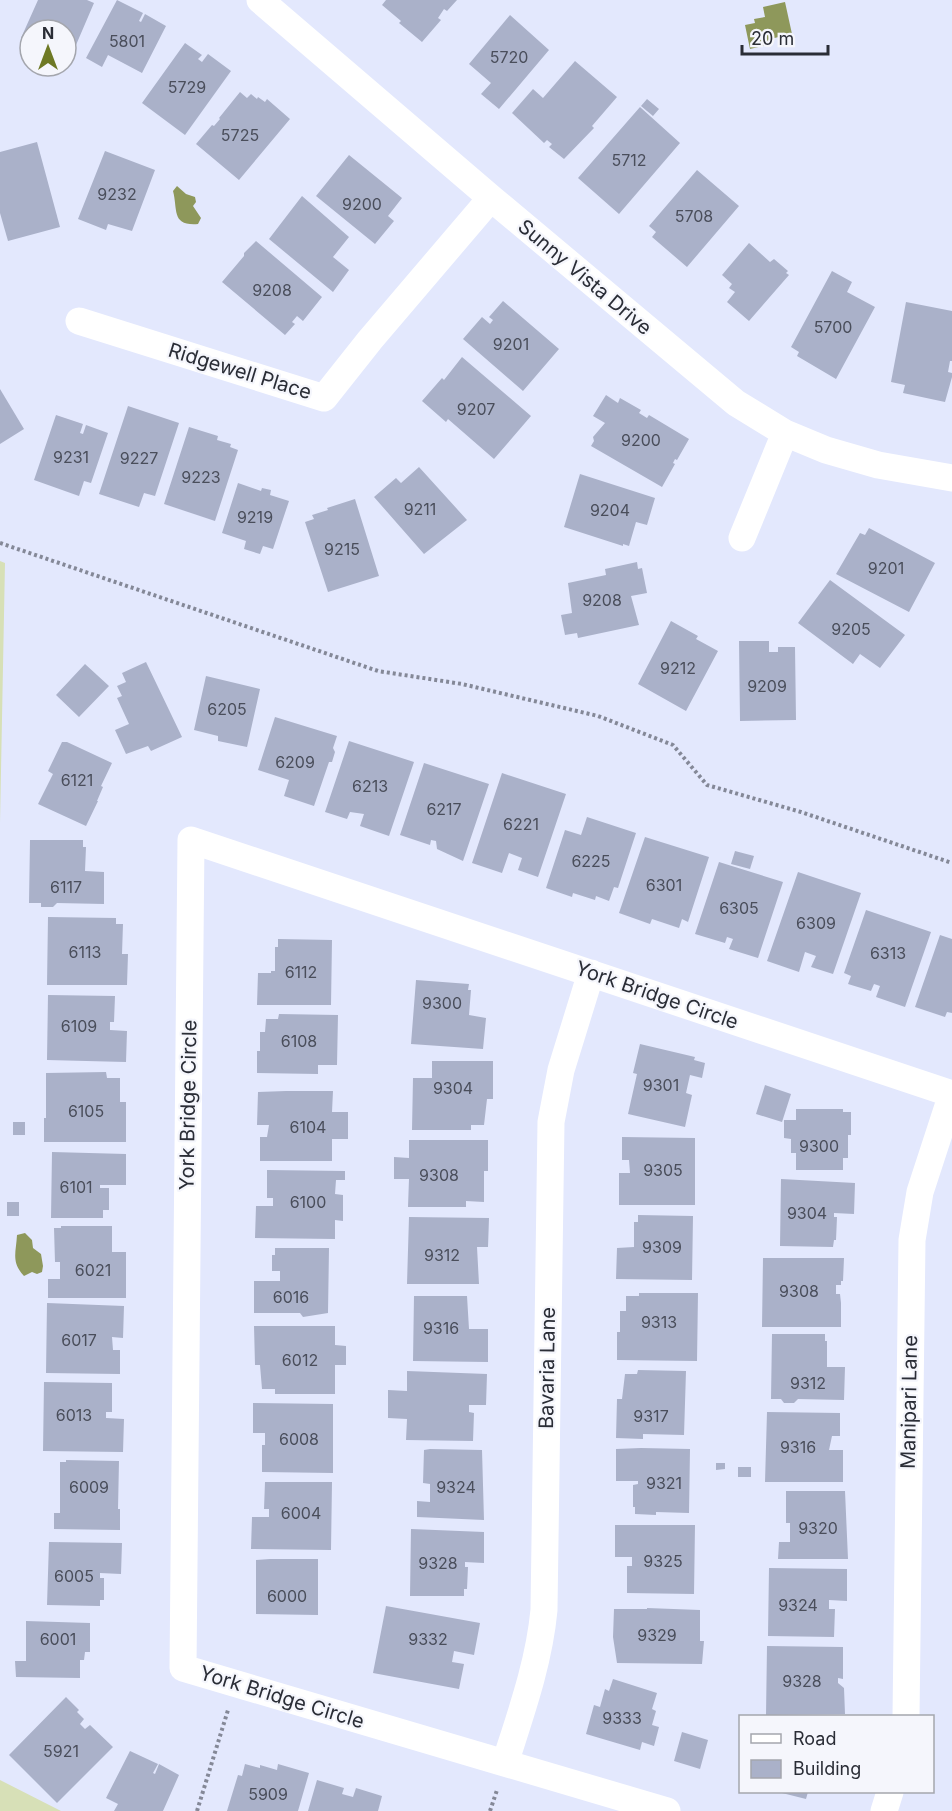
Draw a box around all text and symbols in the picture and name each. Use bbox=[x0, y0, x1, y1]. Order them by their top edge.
north arrow bbox=[18, 18, 78, 78]
scale bar bbox=[742, 18, 828, 56]
text: N bbox=[42, 23, 54, 43]
text: 20 m bbox=[751, 28, 794, 49]
house number: 5801 bbox=[109, 31, 145, 51]
house number: 5720 bbox=[490, 47, 528, 67]
house number: 5729 bbox=[168, 77, 206, 97]
house number: 5725 bbox=[221, 125, 259, 145]
house number: 5712 bbox=[611, 150, 647, 170]
house number: 9232 bbox=[97, 184, 137, 204]
house number: 9200 bbox=[342, 194, 382, 214]
house number: 5708 bbox=[675, 206, 713, 226]
street label: Sunny Vista Drive bbox=[513, 214, 657, 340]
house number: 9208 bbox=[252, 280, 292, 300]
house number: 5700 bbox=[814, 317, 852, 337]
house number: 9201 bbox=[493, 334, 529, 354]
street label: Ridgewell Place bbox=[166, 338, 314, 404]
house number: 9207 bbox=[457, 399, 495, 419]
house number: 9200 bbox=[621, 430, 661, 450]
house number: 9231 bbox=[53, 447, 89, 467]
house number: 9227 bbox=[120, 448, 158, 468]
house number: 9223 bbox=[181, 467, 221, 487]
house number: 9211 bbox=[404, 499, 436, 519]
house number: 9204 bbox=[590, 500, 630, 520]
house number: 9219 bbox=[237, 507, 273, 527]
house number: 9215 bbox=[324, 539, 360, 559]
house number: 9201 bbox=[868, 558, 904, 578]
house number: 9208 bbox=[582, 590, 622, 610]
house number: 9205 bbox=[831, 619, 871, 639]
house number: 9212 bbox=[660, 658, 696, 678]
house number: 9209 bbox=[747, 676, 787, 696]
house number: 6205 bbox=[207, 699, 247, 719]
house number: 6209 bbox=[275, 752, 315, 772]
house number: 6121 bbox=[61, 770, 93, 790]
house number: 6213 bbox=[352, 776, 388, 796]
house number: 6217 bbox=[426, 799, 462, 819]
house number: 6221 bbox=[503, 814, 539, 834]
house number: 6225 bbox=[571, 851, 611, 871]
house number: 6301 bbox=[646, 875, 682, 895]
house number: 6117 bbox=[50, 877, 82, 897]
house number: 6305 bbox=[719, 898, 759, 918]
house number: 6309 bbox=[796, 913, 836, 933]
house number: 6113 bbox=[69, 942, 101, 962]
house number: 6313 bbox=[870, 943, 906, 963]
street label: York Bridge Circle bbox=[572, 956, 742, 1034]
house number: 6112 bbox=[285, 962, 317, 982]
house number: 9300 bbox=[422, 993, 462, 1013]
house number: 6109 bbox=[61, 1016, 97, 1036]
street label: York Bridge Circle bbox=[175, 1019, 201, 1191]
house number: 6108 bbox=[281, 1031, 317, 1051]
house number: 9301 bbox=[643, 1075, 679, 1095]
house number: 9304 bbox=[433, 1078, 473, 1098]
house number: 6105 bbox=[68, 1101, 104, 1121]
house number: 6104 bbox=[290, 1117, 326, 1137]
house number: 9300 bbox=[799, 1136, 839, 1156]
house number: 9305 bbox=[643, 1160, 683, 1180]
house number: 9308 bbox=[419, 1165, 459, 1185]
house number: 6101 bbox=[59, 1177, 93, 1197]
house number: 6100 bbox=[290, 1192, 326, 1212]
house number: 9304 bbox=[787, 1203, 827, 1223]
house number: 9309 bbox=[642, 1237, 682, 1257]
house number: 9312 bbox=[424, 1245, 460, 1265]
house number: 6021 bbox=[75, 1260, 111, 1280]
house number: 9308 bbox=[779, 1281, 819, 1301]
house number: 6016 bbox=[273, 1287, 309, 1307]
street label: Bavaria Lane bbox=[534, 1307, 560, 1429]
house number: 9313 bbox=[641, 1312, 677, 1332]
house number: 9316 bbox=[423, 1318, 459, 1338]
house number: 6017 bbox=[61, 1330, 97, 1350]
street label: Manipari Lane bbox=[896, 1335, 922, 1469]
house number: 6012 bbox=[282, 1350, 318, 1370]
house number: 9312 bbox=[790, 1373, 826, 1393]
house number: 6013 bbox=[56, 1405, 92, 1425]
house number: 9317 bbox=[633, 1406, 669, 1426]
house number: 6008 bbox=[279, 1429, 319, 1449]
house number: 9316 bbox=[780, 1437, 816, 1457]
house number: 9321 bbox=[646, 1473, 682, 1493]
house number: 6009 bbox=[69, 1477, 109, 1497]
house number: 9324 bbox=[436, 1477, 476, 1497]
house number: 6004 bbox=[281, 1503, 321, 1523]
house number: 9320 bbox=[798, 1518, 838, 1538]
house number: 9325 bbox=[643, 1551, 683, 1571]
house number: 9328 bbox=[418, 1553, 458, 1573]
house number: 6005 bbox=[54, 1566, 94, 1586]
house number: 6000 bbox=[267, 1586, 307, 1606]
house number: 9324 bbox=[778, 1595, 818, 1615]
house number: 9329 bbox=[637, 1625, 677, 1645]
house number: 6001 bbox=[40, 1629, 76, 1649]
house number: 9332 bbox=[408, 1629, 448, 1649]
street label: York Bridge Circle bbox=[197, 1661, 367, 1733]
house number: 9328 bbox=[782, 1671, 822, 1691]
house number: 9333 bbox=[602, 1708, 642, 1728]
legend bbox=[739, 1715, 934, 1793]
text: Road bbox=[793, 1728, 836, 1749]
house number: 5921 bbox=[43, 1741, 79, 1761]
text: Building bbox=[793, 1758, 861, 1779]
house number: 5909 bbox=[248, 1784, 288, 1804]

